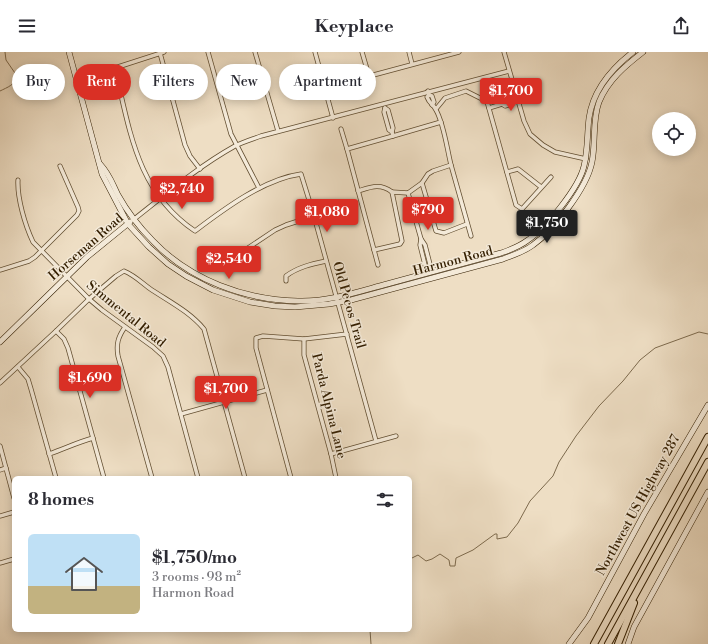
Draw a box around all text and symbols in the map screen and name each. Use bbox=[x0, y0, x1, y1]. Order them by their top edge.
icon: menu bbox=[16, 15, 38, 37]
text: Keyplace bbox=[314, 15, 394, 38]
icon: share bbox=[670, 15, 692, 37]
chip: Buy bbox=[12, 64, 65, 100]
chip: Rent bbox=[73, 64, 131, 100]
chip: Filters bbox=[139, 64, 208, 100]
chip: New bbox=[216, 64, 271, 100]
chip: Apartment bbox=[279, 64, 376, 100]
pin: $1,700 bbox=[478, 78, 544, 112]
text: $1,700 bbox=[489, 83, 533, 99]
map controls bbox=[652, 112, 696, 156]
button: locate bbox=[652, 112, 696, 156]
pin: $2,740 bbox=[149, 176, 215, 210]
text: $2,740 bbox=[160, 181, 204, 197]
pin: $790 bbox=[404, 197, 452, 231]
pin: $1,080 bbox=[294, 199, 360, 233]
text: $790 bbox=[412, 202, 444, 218]
text: $1,080 bbox=[304, 204, 350, 220]
street label: Horseman Road bbox=[45, 210, 127, 284]
pin: $1,750 bbox=[514, 210, 580, 244]
text: $1,750 bbox=[526, 215, 569, 231]
street label: Harmon Road bbox=[411, 242, 495, 279]
pin: $2,540 bbox=[196, 246, 262, 280]
text: $2,540 bbox=[206, 251, 252, 267]
street label: Old Pecos Trail bbox=[329, 260, 369, 351]
street label: Simmental Road bbox=[83, 277, 169, 351]
street label: Parda Alpina Lane bbox=[308, 352, 350, 461]
pin: $1,690 bbox=[57, 365, 123, 399]
text: $1,690 bbox=[68, 370, 112, 386]
pin: $1,700 bbox=[193, 376, 259, 410]
text: $1,700 bbox=[204, 381, 248, 397]
street label: Northwest US Highway 287 bbox=[593, 431, 684, 578]
text: 8 homes bbox=[28, 489, 94, 511]
icon: filters bbox=[374, 489, 396, 511]
text: $1,750/mo bbox=[152, 547, 237, 569]
icon: home bbox=[60, 550, 108, 598]
text: 3 rooms · 98 m² bbox=[152, 569, 241, 585]
text: Harmon Road bbox=[152, 585, 234, 601]

